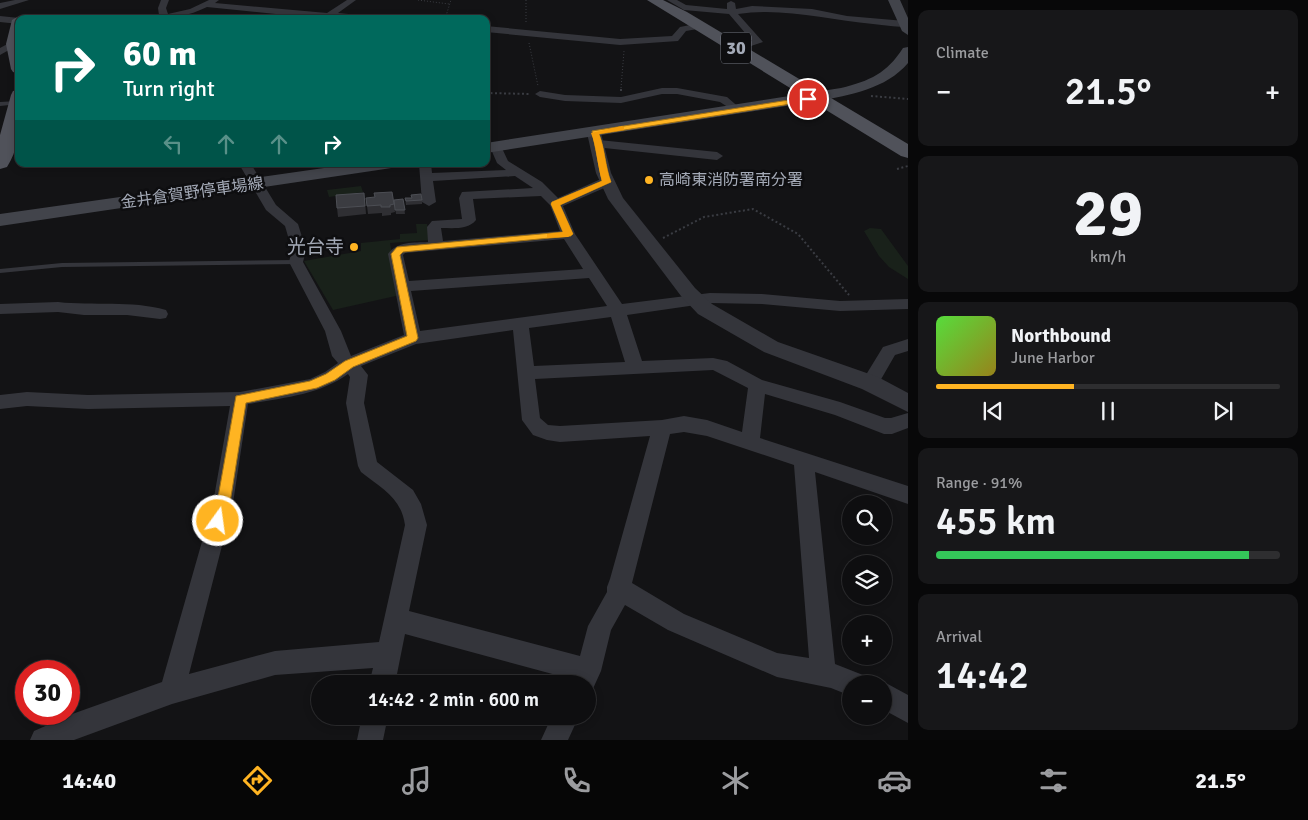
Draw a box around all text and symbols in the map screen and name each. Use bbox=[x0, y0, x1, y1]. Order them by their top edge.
text: 60 m bbox=[123, 32, 197, 75]
road number: 30 bbox=[721, 32, 751, 64]
icon: right bbox=[40, 35, 105, 100]
text: Climate bbox=[936, 43, 989, 63]
text: 21.5° bbox=[1065, 68, 1151, 115]
text: Turn right bbox=[123, 75, 215, 102]
text: − bbox=[936, 75, 951, 109]
text: + bbox=[1265, 75, 1280, 109]
pin bbox=[787, 78, 829, 120]
icon: arrive bbox=[794, 85, 822, 113]
icon: left bbox=[159, 130, 187, 158]
icon: ahead bbox=[212, 130, 240, 158]
icon: ahead bbox=[265, 130, 293, 158]
icon: right bbox=[318, 130, 346, 158]
place label: 高崎東消防署南分署 bbox=[659, 170, 803, 190]
street label: 金井倉賀野停車場線 bbox=[119, 173, 265, 213]
marker: 高崎東消防署南分署 bbox=[643, 174, 655, 186]
text: 29 bbox=[1073, 174, 1143, 254]
place label: 光台寺 bbox=[287, 235, 344, 259]
marker: 光台寺 bbox=[348, 241, 360, 253]
text: km/h bbox=[1090, 247, 1126, 267]
text: Northbound bbox=[1011, 324, 1111, 348]
text: June Harbor bbox=[1011, 348, 1095, 368]
icon: previous bbox=[979, 397, 1007, 425]
icon: pause bbox=[1094, 397, 1122, 425]
icon: next bbox=[1209, 397, 1237, 425]
text: Range · 91% bbox=[936, 473, 1022, 493]
position arrow bbox=[191, 494, 243, 546]
map controls bbox=[842, 495, 892, 725]
button: search bbox=[842, 495, 892, 545]
text: 455 km bbox=[936, 498, 1056, 545]
button: layers bbox=[842, 555, 892, 605]
button: + bbox=[842, 615, 892, 665]
text: Arrival bbox=[936, 627, 982, 647]
text: 14:42 bbox=[936, 652, 1029, 699]
speed limit sign: 30 bbox=[15, 660, 80, 725]
button: − bbox=[842, 675, 892, 725]
text: 14:42 · 2 min · 600 m bbox=[368, 688, 539, 712]
icon: directions bbox=[240, 763, 275, 798]
icon: music bbox=[399, 763, 434, 798]
icon: phone bbox=[559, 763, 594, 798]
icon: climate bbox=[718, 763, 753, 798]
icon: car bbox=[877, 763, 912, 798]
icon: filters bbox=[1036, 763, 1071, 798]
text: 14:40 bbox=[62, 767, 116, 794]
text: 21.5° bbox=[1195, 767, 1246, 794]

